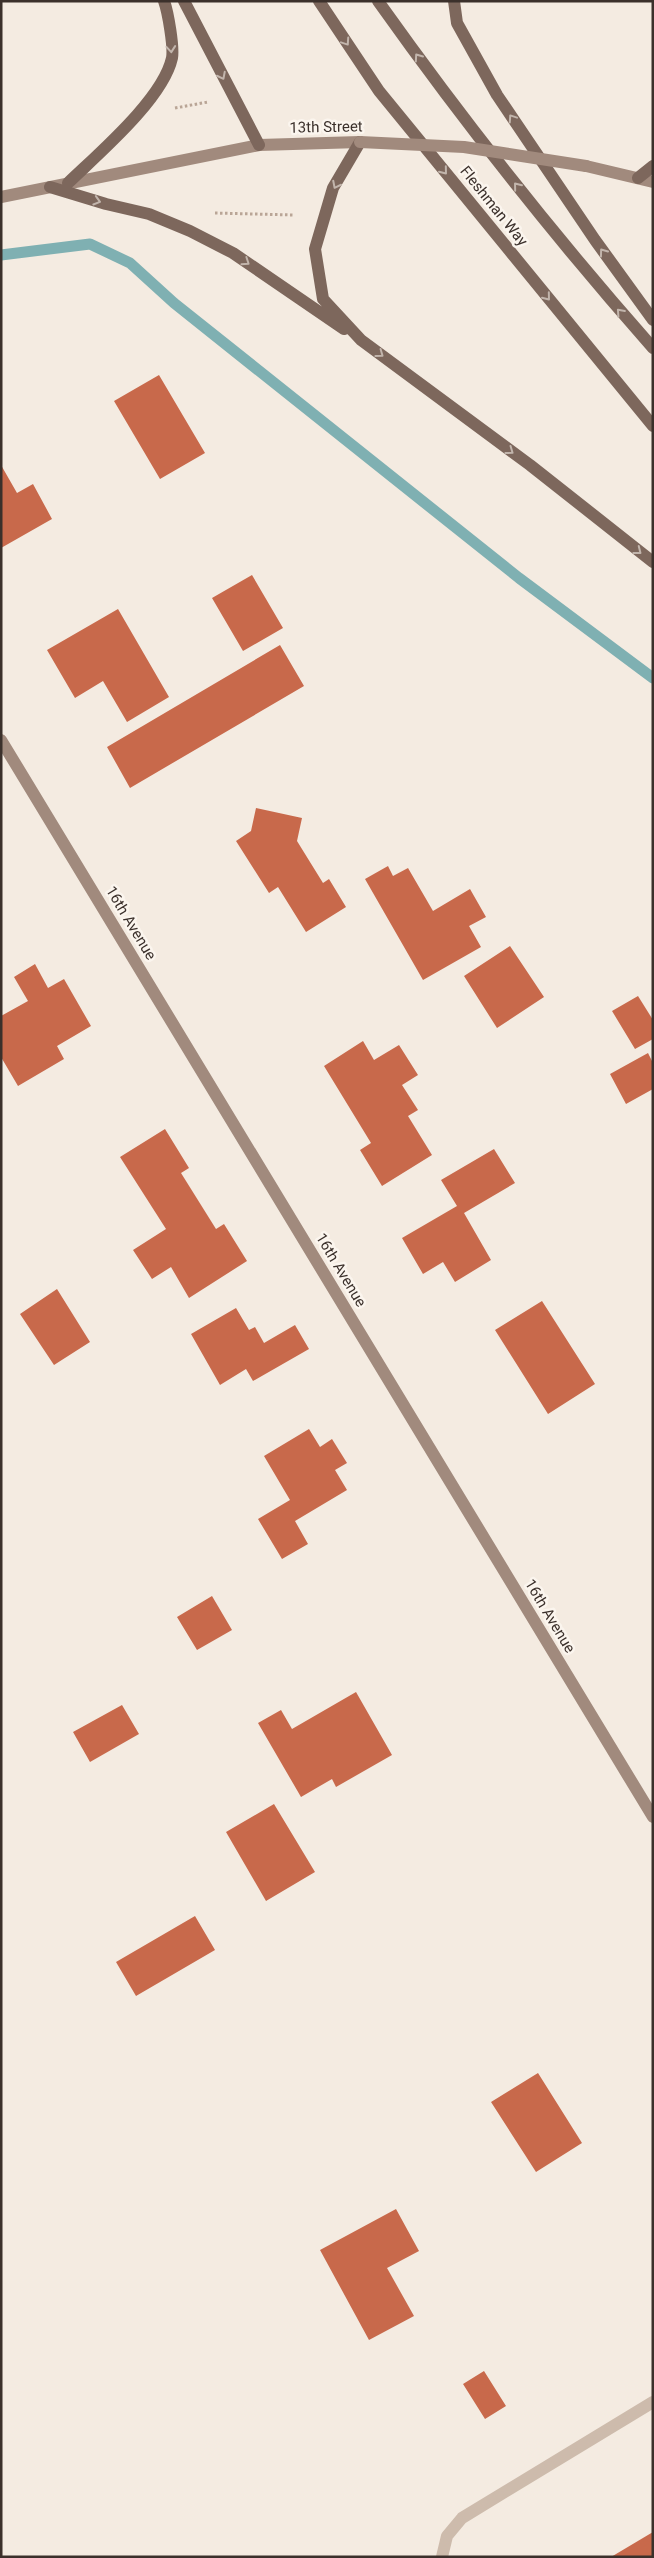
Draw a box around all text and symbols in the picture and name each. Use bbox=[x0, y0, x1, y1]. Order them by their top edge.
one-way arrow bbox=[340, 36, 349, 45]
one-way arrow bbox=[165, 46, 176, 54]
one-way arrow bbox=[415, 54, 424, 63]
one-way arrow bbox=[216, 70, 226, 79]
one-way arrow bbox=[509, 114, 518, 123]
street label: 13th Street bbox=[289, 117, 363, 137]
street label: Fleshman Way bbox=[456, 162, 532, 250]
one-way arrow bbox=[439, 165, 447, 174]
one-way arrow bbox=[332, 179, 342, 188]
one-way arrow bbox=[515, 183, 523, 192]
one-way arrow bbox=[92, 195, 100, 205]
one-way arrow bbox=[601, 249, 609, 258]
one-way arrow bbox=[240, 256, 250, 265]
one-way arrow bbox=[542, 291, 551, 300]
one-way arrow bbox=[617, 308, 626, 317]
one-way arrow bbox=[374, 348, 384, 357]
one-way arrow bbox=[504, 445, 514, 454]
one-way arrow bbox=[633, 545, 642, 554]
street label: 16th Avenue bbox=[102, 883, 160, 963]
street label: 16th Avenue bbox=[312, 1230, 370, 1310]
street label: 16th Avenue bbox=[521, 1576, 579, 1656]

